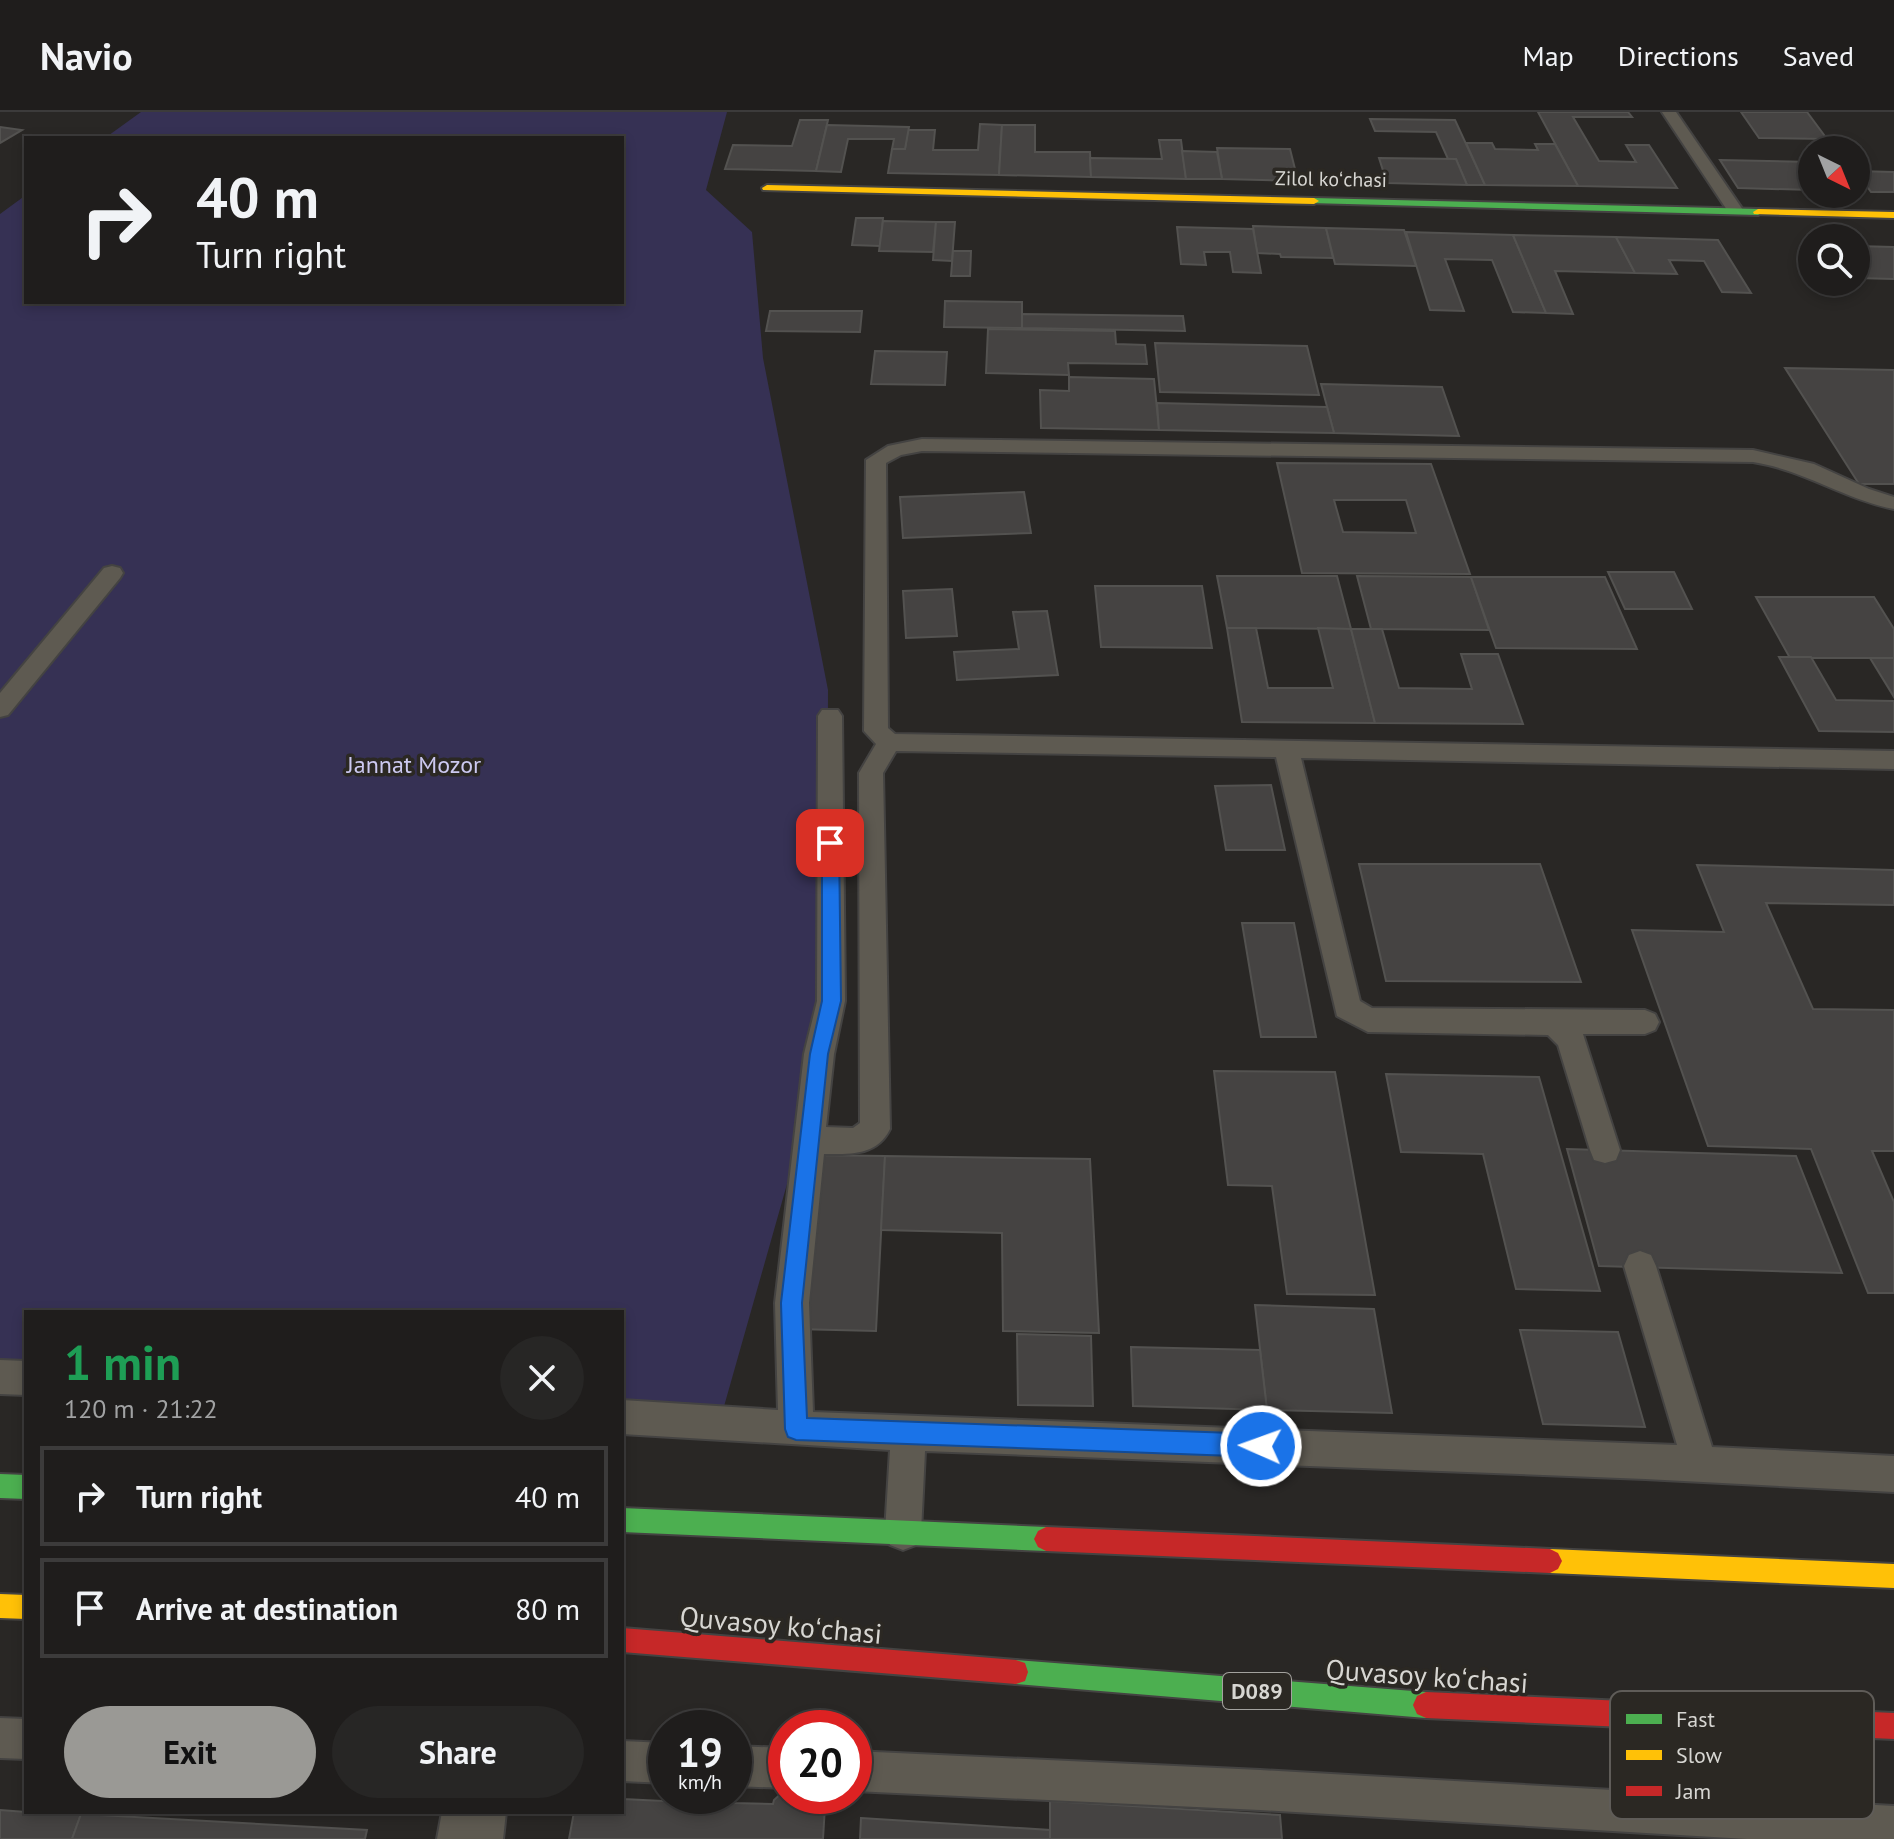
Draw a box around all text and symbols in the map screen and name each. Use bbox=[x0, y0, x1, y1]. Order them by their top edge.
text: Navio bbox=[40, 31, 133, 80]
text: Map bbox=[1523, 37, 1574, 74]
text: Directions bbox=[1618, 37, 1739, 74]
text: Saved bbox=[1783, 37, 1854, 74]
north arrow bbox=[1798, 136, 1870, 208]
map controls bbox=[1798, 136, 1870, 296]
text: 40 m bbox=[196, 161, 319, 233]
street label: Zilol koʻchasi bbox=[1275, 165, 1387, 193]
icon: right bbox=[64, 168, 168, 272]
button: search bbox=[1798, 224, 1870, 296]
text: Turn right bbox=[196, 231, 346, 278]
park label: Jannat Mozor bbox=[346, 749, 481, 780]
pin bbox=[796, 809, 864, 877]
icon: arrive bbox=[808, 821, 852, 865]
text: 1 min bbox=[64, 1331, 181, 1393]
button: close bbox=[500, 1336, 584, 1420]
text: 120 m · 21:22 bbox=[64, 1392, 218, 1425]
position arrow bbox=[1219, 1404, 1303, 1488]
icon: right bbox=[68, 1474, 112, 1518]
text: Turn right bbox=[136, 1477, 262, 1516]
text: 40 m bbox=[515, 1477, 580, 1516]
icon: arrive bbox=[68, 1586, 112, 1630]
text: Arrive at destination bbox=[136, 1589, 398, 1628]
text: 80 m bbox=[515, 1589, 580, 1628]
street label: Quvasoy koʻchasi bbox=[678, 1597, 884, 1652]
street label: Quvasoy koʻchasi bbox=[1324, 1650, 1530, 1701]
road number: D089 bbox=[1223, 1673, 1291, 1709]
legend bbox=[1610, 1691, 1874, 1819]
text: Fast bbox=[1676, 1705, 1716, 1733]
button: Exit bbox=[64, 1706, 316, 1798]
button: Share bbox=[332, 1706, 584, 1798]
speed limit sign: 20 bbox=[768, 1710, 872, 1814]
text: 19 bbox=[677, 1726, 723, 1778]
text: Slow bbox=[1676, 1741, 1722, 1769]
text: km/h bbox=[678, 1769, 722, 1795]
text: Jam bbox=[1675, 1777, 1711, 1805]

